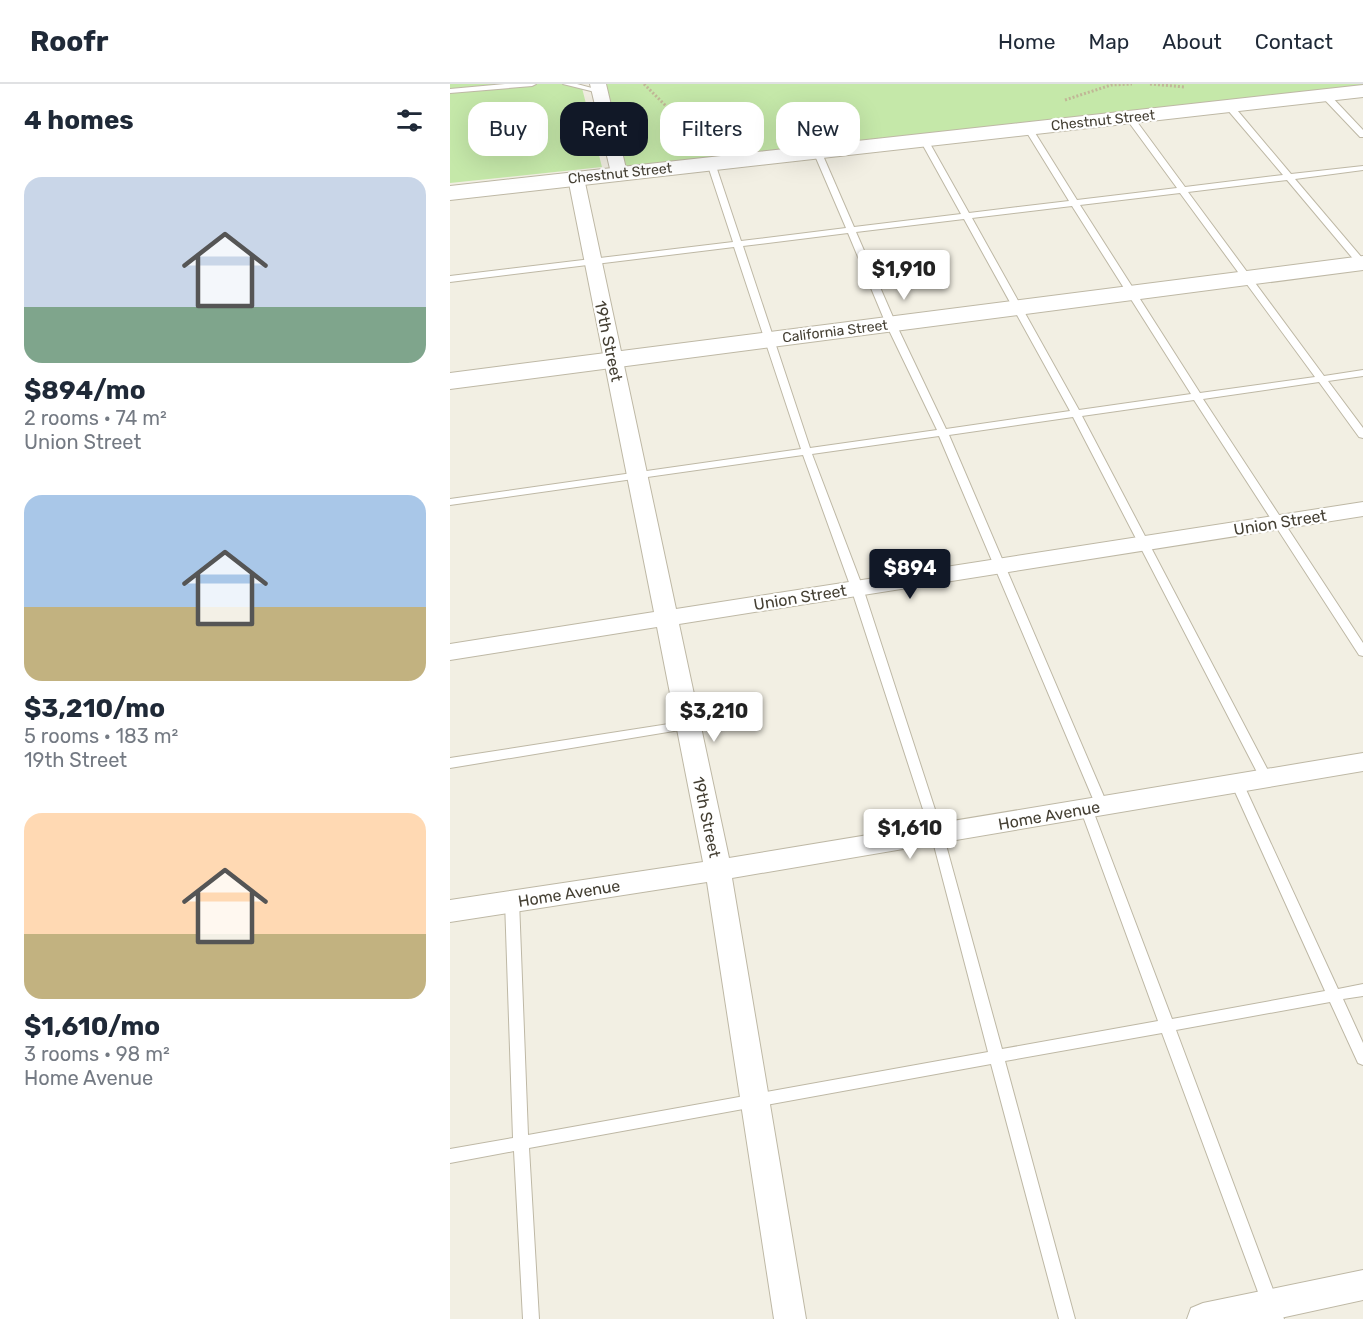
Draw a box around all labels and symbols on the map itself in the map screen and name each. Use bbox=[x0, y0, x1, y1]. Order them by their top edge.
street label: Chestnut Street bbox=[1050, 107, 1156, 134]
street label: Chestnut Street bbox=[567, 160, 673, 187]
pin: $1,910 bbox=[855, 250, 953, 301]
street label: 19th Street bbox=[591, 299, 626, 383]
street label: California Street bbox=[781, 317, 889, 346]
street label: Union Street bbox=[1232, 506, 1328, 539]
pin: $894 bbox=[874, 549, 946, 600]
street label: Union Street bbox=[752, 581, 848, 614]
pin: $3,210 bbox=[665, 692, 763, 743]
street label: 19th Street bbox=[689, 775, 724, 859]
street label: Home Avenue bbox=[997, 797, 1102, 834]
pin: $1,610 bbox=[861, 809, 959, 860]
street label: Home Avenue bbox=[517, 876, 622, 911]

